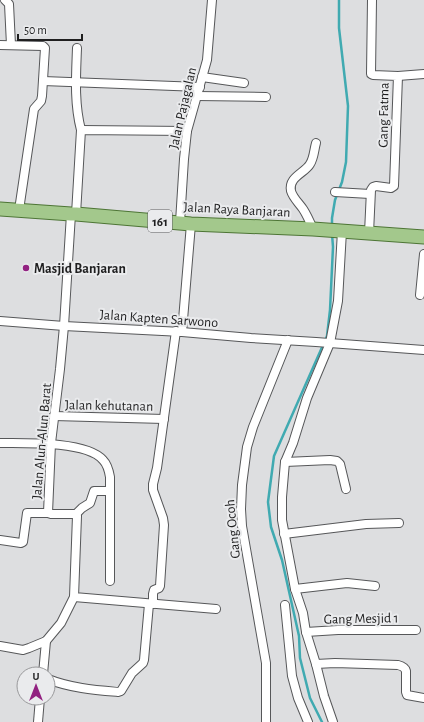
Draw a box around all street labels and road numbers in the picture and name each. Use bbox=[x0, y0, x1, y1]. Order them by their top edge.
street label: Jalan Pajagalan bbox=[167, 66, 199, 150]
street label: Gang Fatma bbox=[376, 82, 392, 148]
street label: Jalan Raya Banjaran bbox=[183, 200, 291, 220]
road number: 161 bbox=[148, 210, 172, 232]
street label: Jalan Kapten Sarwono bbox=[99, 308, 219, 330]
street label: Jalan Alun-Alun Barat bbox=[30, 382, 54, 500]
street label: Jalan kehutanan bbox=[65, 398, 153, 414]
street label: Gang Ocoh bbox=[223, 499, 243, 559]
street label: Gang Mesjid 1 bbox=[323, 611, 399, 627]

